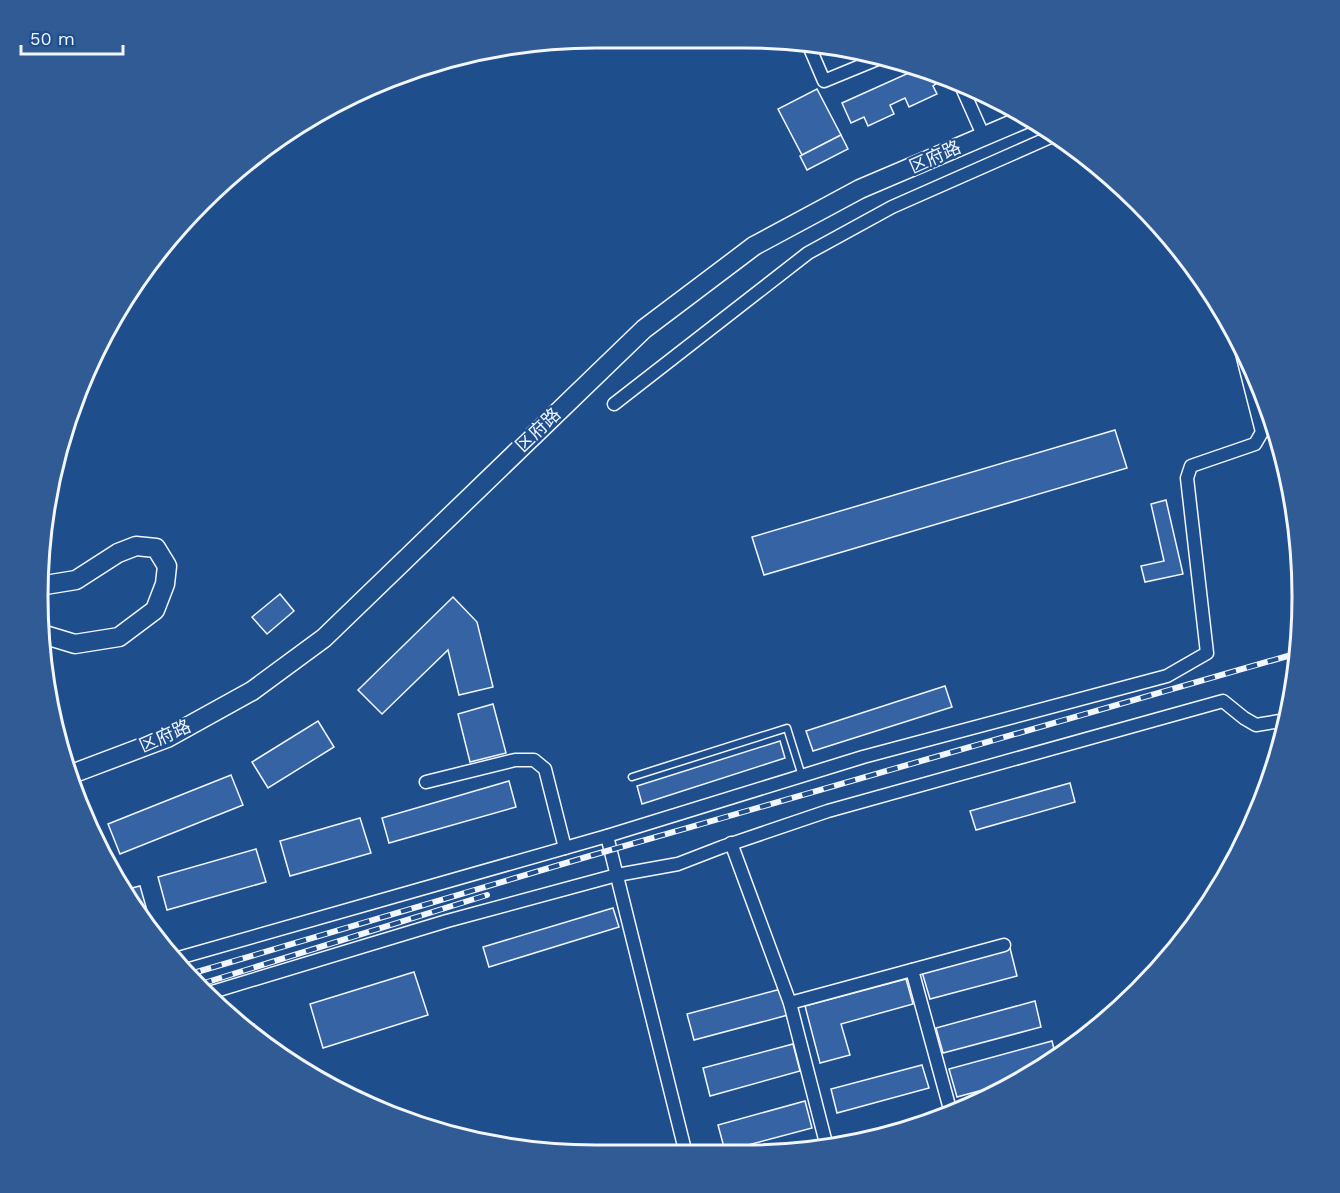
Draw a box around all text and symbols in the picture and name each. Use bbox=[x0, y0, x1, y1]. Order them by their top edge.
scale bar bbox=[21, 18, 123, 56]
text: 50 m bbox=[30, 28, 75, 49]
street label: 区府路 bbox=[906, 136, 964, 177]
street label: 区府路 bbox=[511, 403, 564, 456]
street label: 区府路 bbox=[136, 715, 194, 756]

